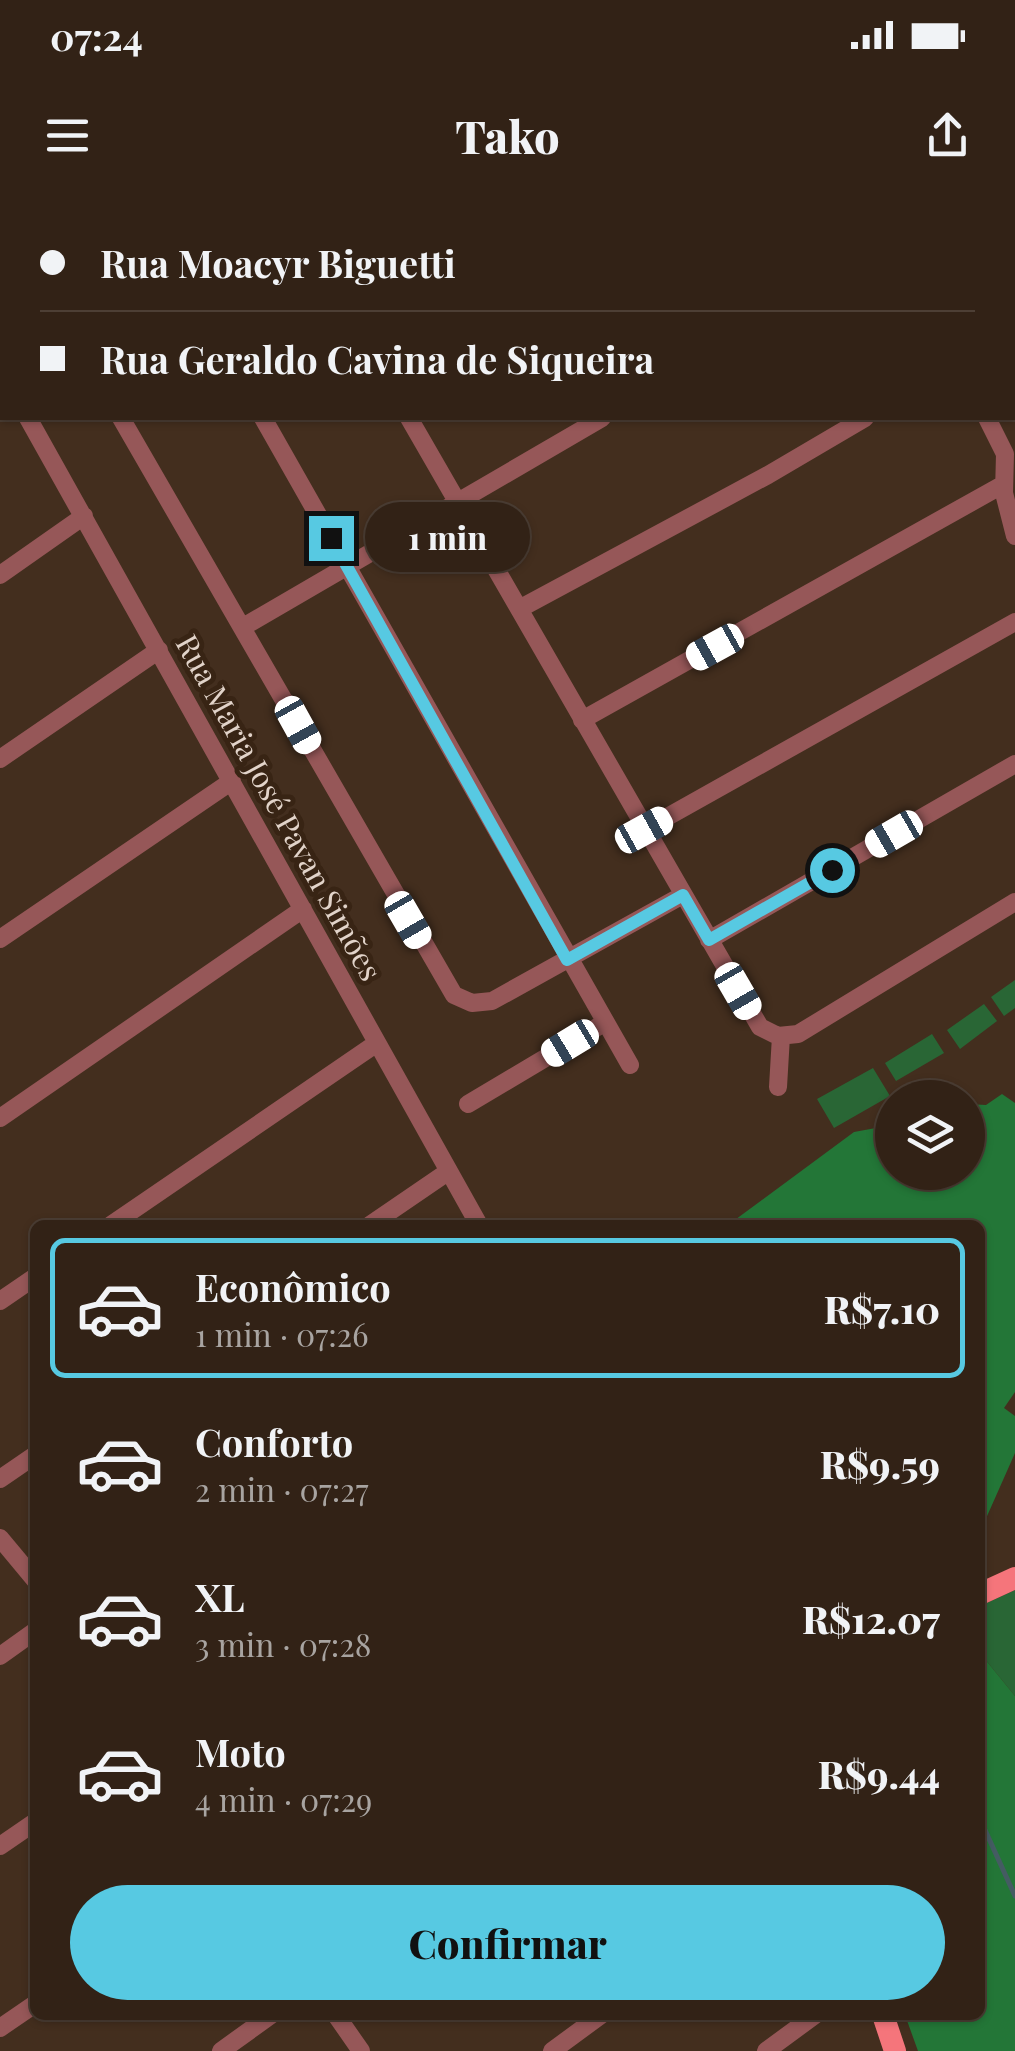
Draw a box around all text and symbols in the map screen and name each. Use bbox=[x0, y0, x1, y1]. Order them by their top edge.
text: 07:24 bbox=[50, 10, 143, 61]
text: Tako bbox=[455, 105, 560, 165]
icon: menu bbox=[40, 108, 95, 163]
icon: share bbox=[920, 108, 975, 163]
text: Rua Moacyr Biguetti bbox=[100, 237, 456, 288]
text: Rua Geraldo Cavina de Siqueira bbox=[100, 333, 654, 384]
callout: 1 min bbox=[366, 503, 531, 573]
text: 1 min bbox=[408, 515, 487, 558]
route end bbox=[309, 516, 354, 561]
car bbox=[681, 619, 749, 675]
street label: Rua Maria José Pavan Simões bbox=[168, 627, 392, 987]
car bbox=[270, 691, 326, 759]
car bbox=[610, 802, 678, 858]
car bbox=[861, 806, 927, 862]
route start bbox=[810, 848, 855, 893]
car bbox=[380, 887, 436, 953]
car bbox=[710, 958, 766, 1024]
car bbox=[537, 1015, 603, 1071]
map controls bbox=[875, 1080, 985, 1190]
button: layers bbox=[875, 1080, 985, 1190]
text: Econômico bbox=[195, 1261, 391, 1312]
icon: car bbox=[75, 1263, 165, 1353]
text: R$7.10 bbox=[824, 1283, 940, 1334]
text: 1 min · 07:26 bbox=[195, 1312, 369, 1355]
text: Conforto bbox=[195, 1416, 353, 1467]
icon: car bbox=[75, 1418, 165, 1508]
text: R$9.59 bbox=[820, 1438, 940, 1489]
text: 2 min · 07:27 bbox=[195, 1467, 369, 1510]
text: XL bbox=[195, 1571, 244, 1622]
icon: car bbox=[75, 1573, 165, 1663]
text: R$12.07 bbox=[802, 1593, 940, 1644]
text: 3 min · 07:28 bbox=[195, 1622, 371, 1665]
text: Moto bbox=[195, 1726, 286, 1777]
icon: car bbox=[75, 1728, 165, 1818]
text: R$9.44 bbox=[818, 1748, 940, 1799]
text: 4 min · 07:29 bbox=[195, 1777, 372, 1820]
button: Confirmar bbox=[70, 1885, 945, 2000]

